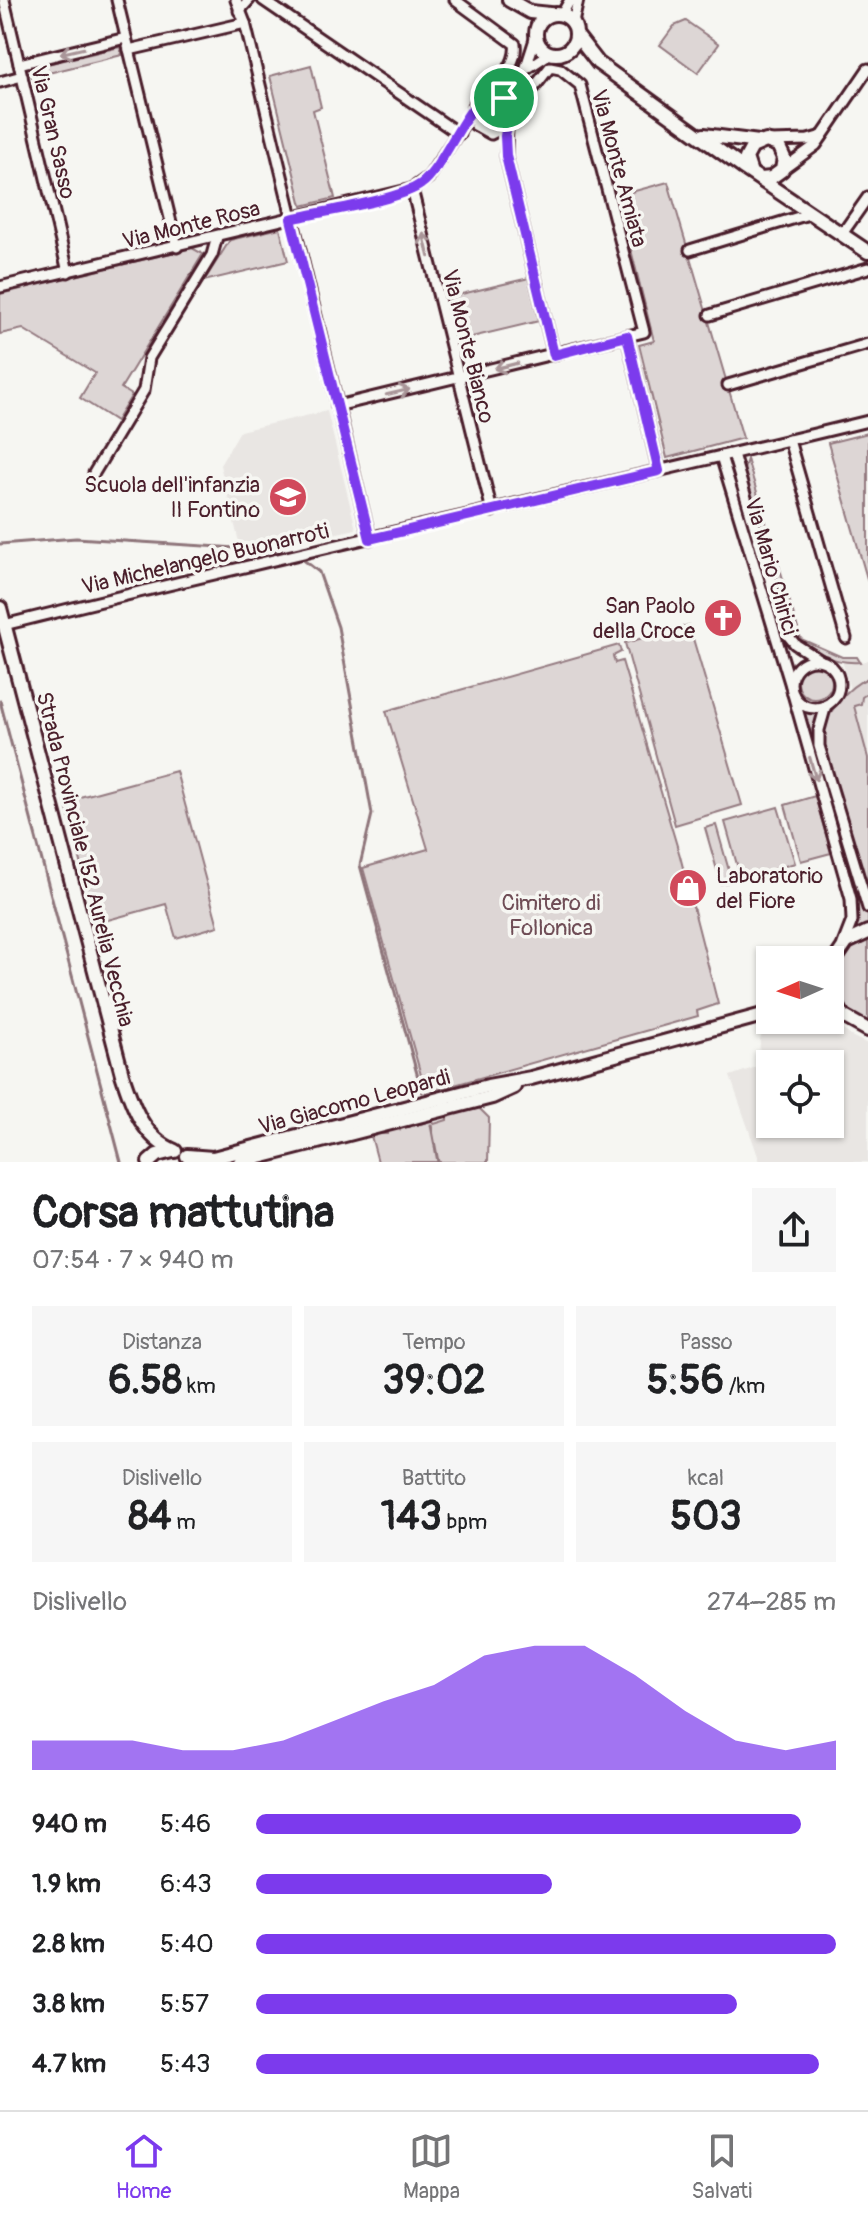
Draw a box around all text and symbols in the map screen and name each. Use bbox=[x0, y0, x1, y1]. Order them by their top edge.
one-way arrow bbox=[60, 44, 86, 59]
street label: Via Gran Sasso bbox=[24, 63, 82, 202]
pin bbox=[470, 64, 538, 132]
icon: arrive bbox=[482, 76, 526, 120]
street label: Via Monte Amiata bbox=[585, 86, 654, 250]
street label: Via Monte Rosa bbox=[120, 194, 263, 256]
one-way arrow bbox=[418, 233, 433, 258]
street label: Via Monte Bianco bbox=[435, 266, 501, 426]
one-way arrow bbox=[494, 360, 519, 375]
one-way arrow bbox=[384, 384, 410, 399]
place label: Scuola dell'infanzia Il Fontino bbox=[84, 471, 260, 524]
school or university icon: Scuola dell'infanzia Il Fontino bbox=[267, 476, 309, 518]
street label: Via Mario Chirici bbox=[738, 494, 804, 638]
street label: Via Michelangelo Buonarroti bbox=[79, 517, 332, 601]
place label: San Paolo della Croce bbox=[593, 592, 695, 645]
church icon: San Paolo della Croce bbox=[702, 597, 744, 639]
street label: Strada Provinciale 152 Aurelia Vecchia bbox=[30, 689, 140, 1030]
one-way arrow bbox=[807, 756, 822, 781]
place label: Laboratorio del Fiore bbox=[716, 862, 823, 915]
shop icon: Laboratorio del Fiore bbox=[667, 867, 709, 909]
park label: Cimitero di Follonica bbox=[502, 889, 600, 942]
north arrow bbox=[756, 946, 844, 1034]
map controls bbox=[756, 946, 844, 1138]
button: locate bbox=[756, 1050, 844, 1138]
street label: Via Giacomo Leopardi bbox=[255, 1063, 453, 1141]
text: Corsa mattutina bbox=[32, 1186, 334, 1241]
button: share bbox=[752, 1188, 836, 1272]
text: 07:54 · 7 × 940 m bbox=[32, 1244, 234, 1276]
text: Distanza bbox=[122, 1328, 202, 1356]
text: Tempo bbox=[402, 1328, 466, 1356]
text: Passo bbox=[680, 1328, 732, 1356]
text: 6.58 bbox=[108, 1356, 182, 1405]
text: 39:02 bbox=[382, 1356, 486, 1405]
text: 5:56 bbox=[647, 1356, 724, 1405]
text: km bbox=[182, 1372, 216, 1400]
text: /km bbox=[724, 1372, 765, 1400]
text: Dislivello bbox=[122, 1464, 202, 1492]
text: Battito bbox=[402, 1464, 466, 1492]
text: kcal bbox=[688, 1464, 724, 1492]
text: 84 bbox=[128, 1492, 172, 1541]
text: 143 bbox=[381, 1492, 442, 1541]
text: 503 bbox=[670, 1492, 742, 1541]
text: m bbox=[172, 1508, 196, 1536]
text: bpm bbox=[442, 1508, 487, 1536]
text: Dislivello bbox=[32, 1586, 127, 1618]
text: 274–285 m bbox=[707, 1586, 836, 1618]
text: 940 m bbox=[32, 1808, 107, 1840]
text: 5:46 bbox=[160, 1808, 211, 1840]
text: 1.9 km bbox=[32, 1868, 101, 1900]
text: 6:43 bbox=[160, 1868, 212, 1900]
text: 2.8 km bbox=[32, 1928, 105, 1960]
text: 5:40 bbox=[160, 1928, 214, 1960]
text: 3.8 km bbox=[32, 1988, 105, 2020]
text: 5:57 bbox=[160, 1988, 209, 2020]
text: 4.7 km bbox=[32, 2048, 106, 2080]
text: 5:43 bbox=[160, 2048, 211, 2080]
tab: Home bbox=[116, 2129, 171, 2205]
tab: Mappa bbox=[403, 2129, 460, 2205]
tab: Salvati bbox=[692, 2129, 752, 2205]

